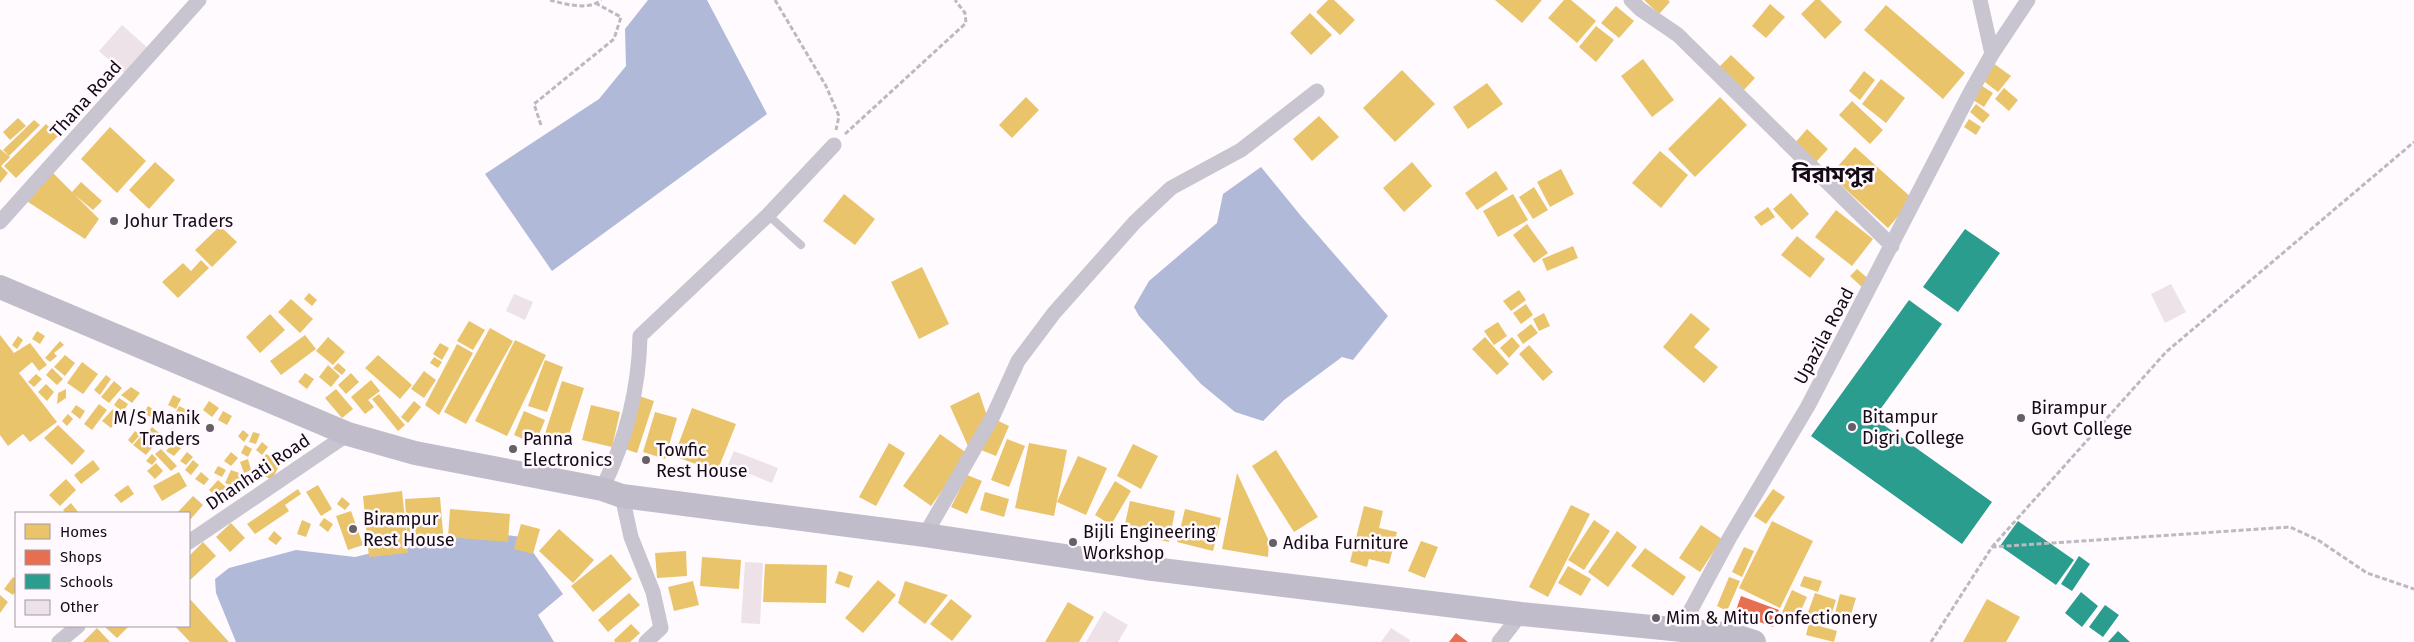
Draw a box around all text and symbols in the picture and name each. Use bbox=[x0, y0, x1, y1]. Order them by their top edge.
street label: Thana Road bbox=[46, 56, 126, 142]
district label: বিরামপুর bbox=[1791, 161, 1875, 188]
place label: Johur Traders bbox=[124, 210, 233, 232]
marker: Johur Traders bbox=[108, 215, 120, 227]
street label: Upazila Road bbox=[1789, 284, 1859, 388]
place label: Birampur Govt College bbox=[2031, 397, 2132, 440]
place label: Bitampur Digri College bbox=[1862, 406, 1964, 449]
place label: M/S Manik Traders bbox=[113, 407, 201, 450]
marker: Birampur Govt College bbox=[2015, 412, 2027, 424]
marker: Bitampur Digri College bbox=[1846, 421, 1858, 433]
marker: M/S Manik Traders bbox=[204, 422, 216, 434]
place label: Panna Electronics bbox=[523, 428, 612, 471]
street label: Dhanhati Road bbox=[202, 429, 314, 515]
place label: Towfic Rest House bbox=[656, 439, 748, 482]
marker: Panna Electronics bbox=[507, 443, 519, 455]
marker: Towfic Rest House bbox=[640, 454, 652, 466]
place label: Birampur Rest House bbox=[363, 508, 455, 551]
legend bbox=[15, 512, 190, 627]
place label: Bijli Engineering Workshop bbox=[1083, 521, 1216, 564]
text: Homes bbox=[60, 523, 107, 541]
marker: Birampur Rest House bbox=[347, 523, 359, 535]
place label: Adiba Furniture bbox=[1283, 532, 1409, 554]
marker: Bijli Engineering Workshop bbox=[1067, 536, 1079, 548]
marker: Adiba Furniture bbox=[1267, 537, 1279, 549]
text: Shops bbox=[60, 548, 102, 566]
text: Schools bbox=[60, 573, 113, 591]
text: Other bbox=[60, 598, 99, 616]
place label: Mim & Mitu Confectionery bbox=[1666, 607, 1877, 629]
marker: Mim & Mitu Confectionery bbox=[1650, 612, 1662, 624]

